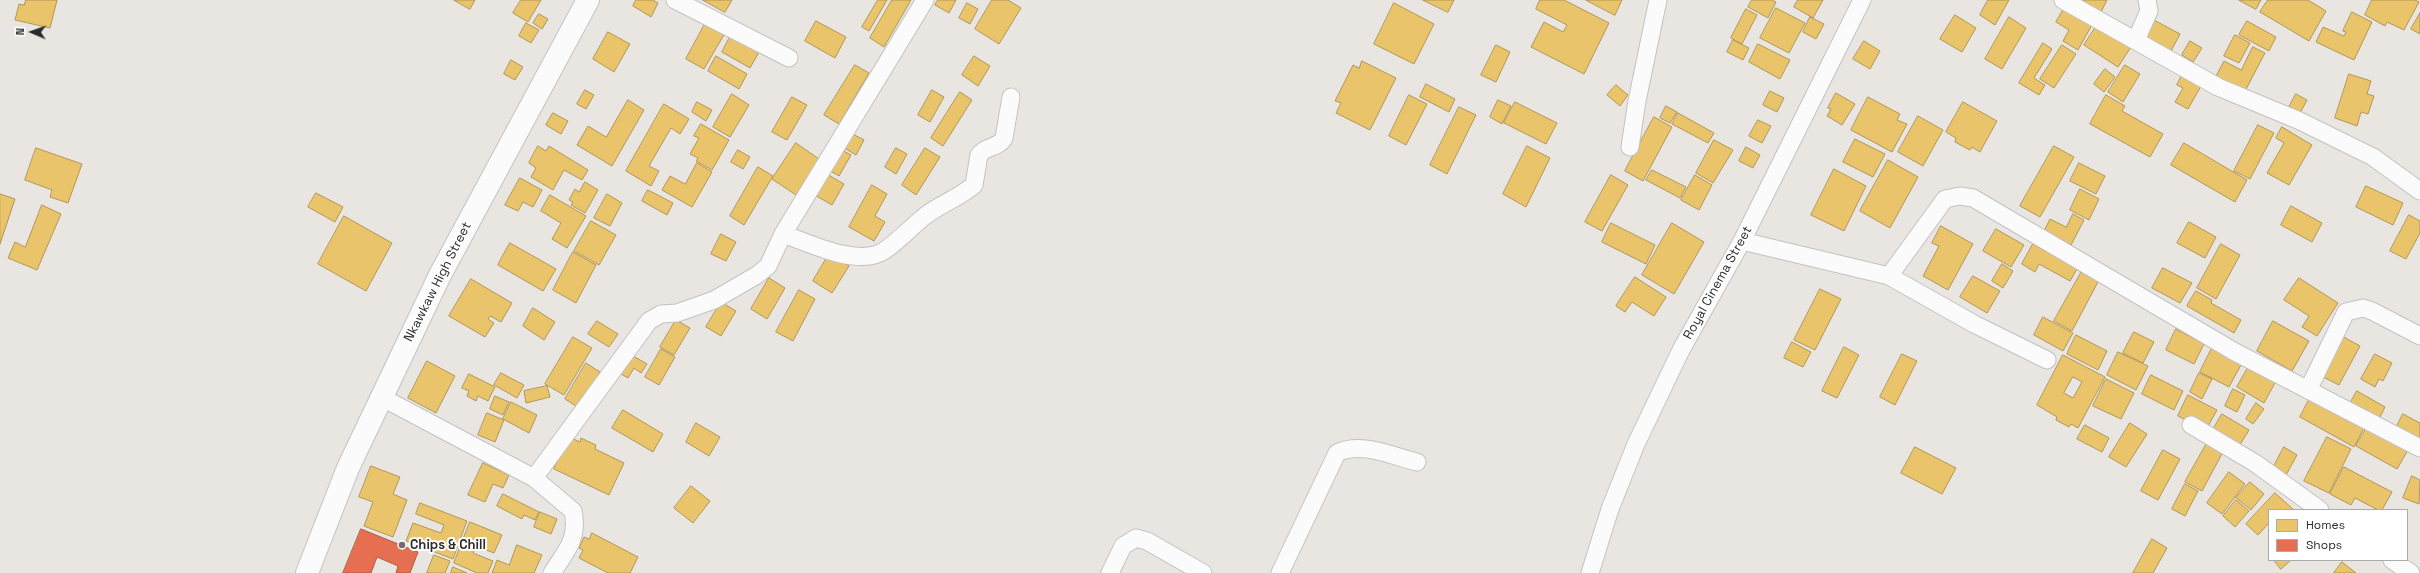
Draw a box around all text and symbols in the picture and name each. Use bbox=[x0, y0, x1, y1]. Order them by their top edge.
north arrow bbox=[12, 12, 52, 52]
text: N bbox=[13, 28, 27, 36]
street label: Nkawkaw High Street bbox=[401, 220, 475, 344]
street label: Royal Cinema Street bbox=[1680, 224, 1756, 342]
legend bbox=[2268, 509, 2408, 561]
text: Homes bbox=[2306, 517, 2345, 533]
place label: Chips & Chill bbox=[410, 537, 486, 553]
text: Shops bbox=[2306, 537, 2342, 553]
marker: Chips & Chill bbox=[397, 540, 407, 550]

